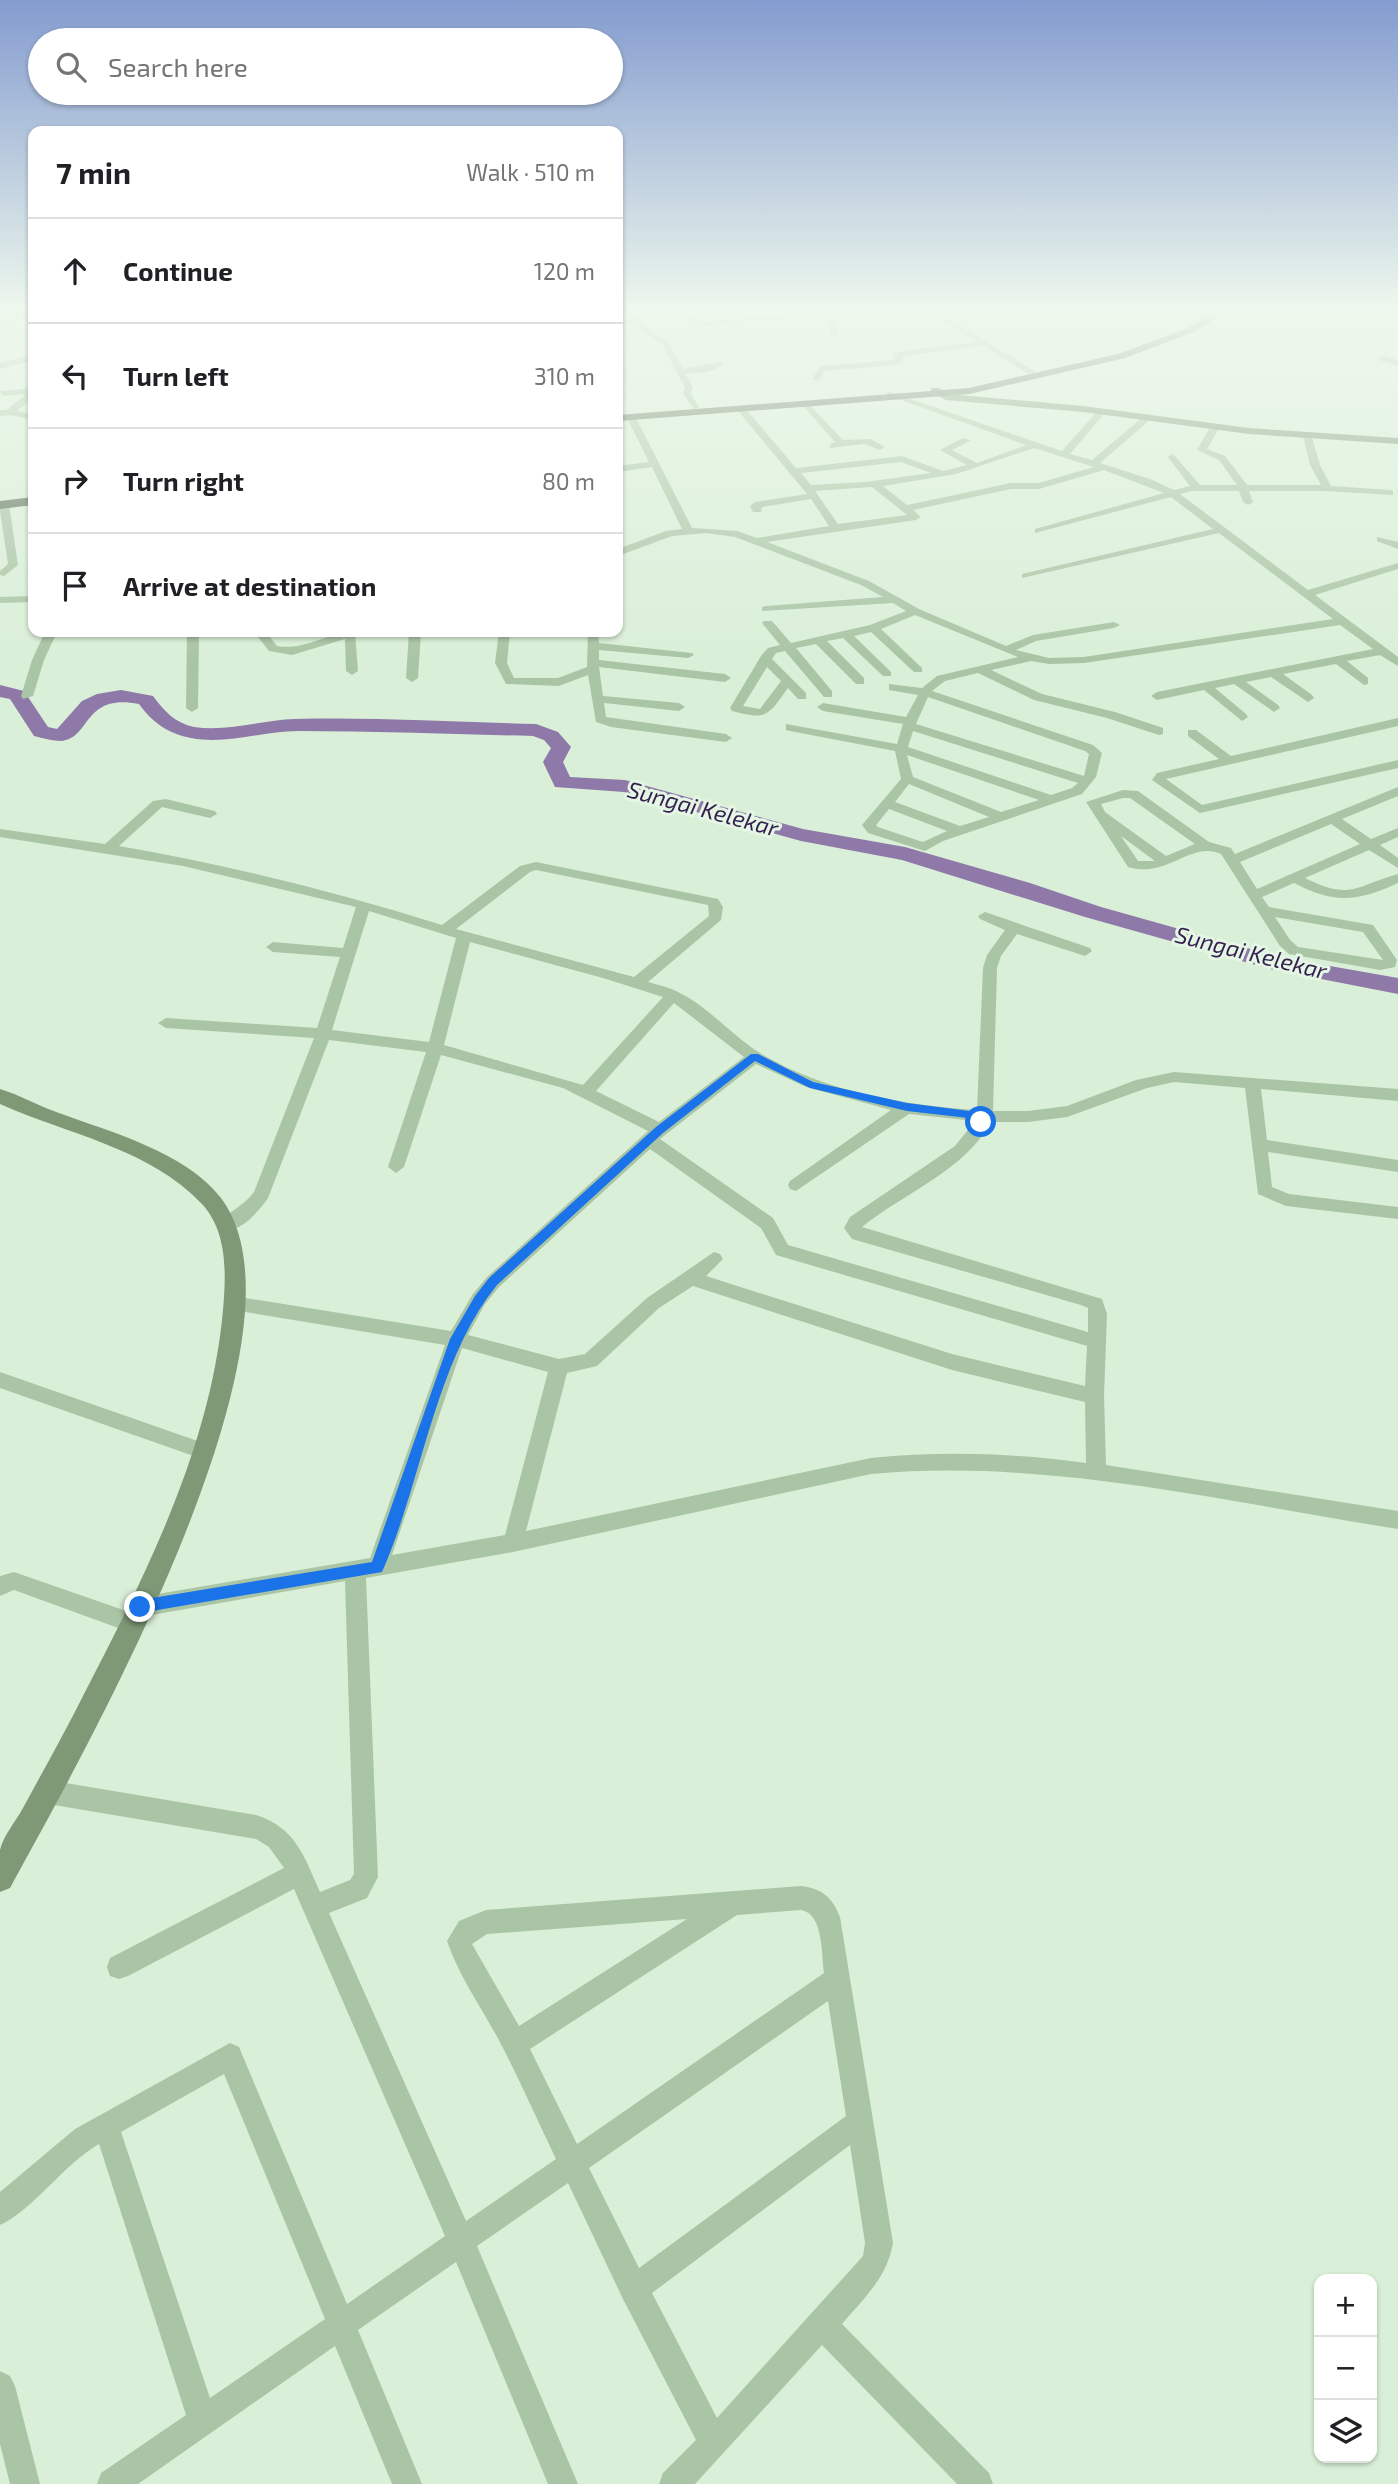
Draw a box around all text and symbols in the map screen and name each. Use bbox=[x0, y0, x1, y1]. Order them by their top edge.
search box bbox=[28, 28, 623, 105]
icon: search bbox=[52, 48, 90, 86]
text: Search here bbox=[108, 51, 248, 82]
text: 7 min bbox=[56, 154, 131, 190]
text: Walk · 510 m bbox=[466, 158, 595, 186]
icon: ahead bbox=[56, 252, 94, 290]
text: Continue bbox=[123, 255, 233, 286]
text: 120 m bbox=[534, 257, 595, 285]
icon: left bbox=[56, 357, 94, 395]
text: Turn left bbox=[123, 360, 229, 391]
text: 310 m bbox=[534, 362, 595, 390]
icon: right bbox=[56, 462, 94, 500]
text: Turn right bbox=[123, 465, 244, 496]
text: 80 m bbox=[542, 467, 595, 495]
icon: arrive bbox=[56, 567, 94, 605]
text: Arrive at destination bbox=[123, 570, 376, 601]
water label: Sungai Kelekar bbox=[625, 774, 783, 842]
water label: Sungai Kelekar bbox=[1173, 920, 1331, 985]
route start bbox=[965, 1106, 996, 1137]
route end bbox=[124, 1591, 155, 1622]
map controls bbox=[1314, 2274, 1377, 2463]
button: + bbox=[1314, 2274, 1377, 2337]
button: − bbox=[1314, 2337, 1377, 2400]
button: layers bbox=[1314, 2400, 1377, 2463]

